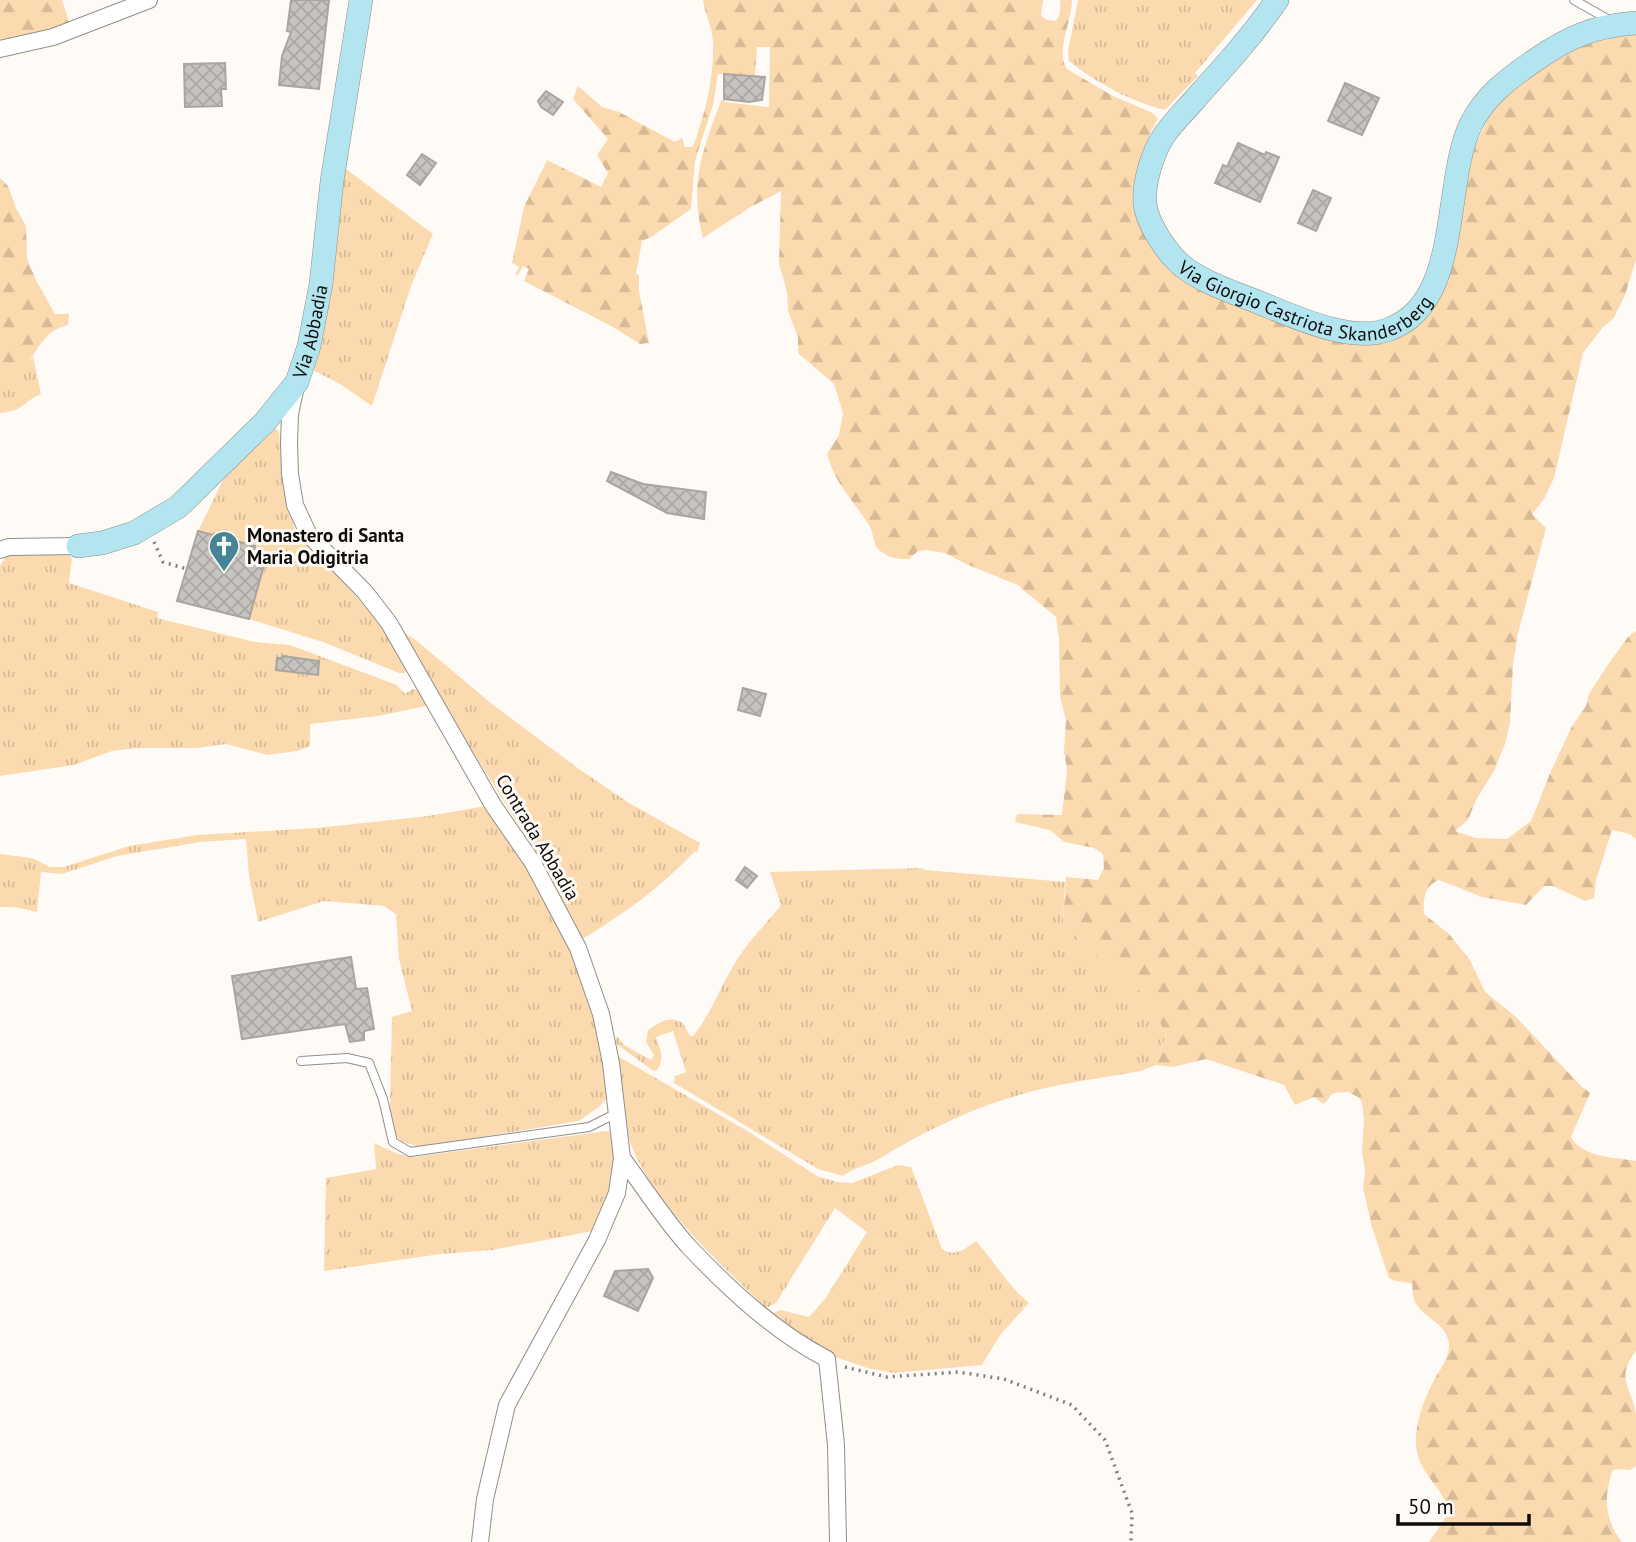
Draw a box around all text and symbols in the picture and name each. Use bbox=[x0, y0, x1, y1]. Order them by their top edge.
street label: Via Giorgio Castriota Skanderberg bbox=[1173, 255, 1437, 346]
street label: Via Abbadia bbox=[287, 283, 333, 382]
place label: Monastero di Santa Maria Odigitria bbox=[247, 523, 404, 569]
church icon: Monastero di Santa Maria Odigitria bbox=[207, 529, 241, 573]
street label: Contrada Abbadia bbox=[491, 770, 585, 904]
scale bar bbox=[1398, 1482, 1529, 1526]
text: 50 m bbox=[1408, 1493, 1454, 1520]

